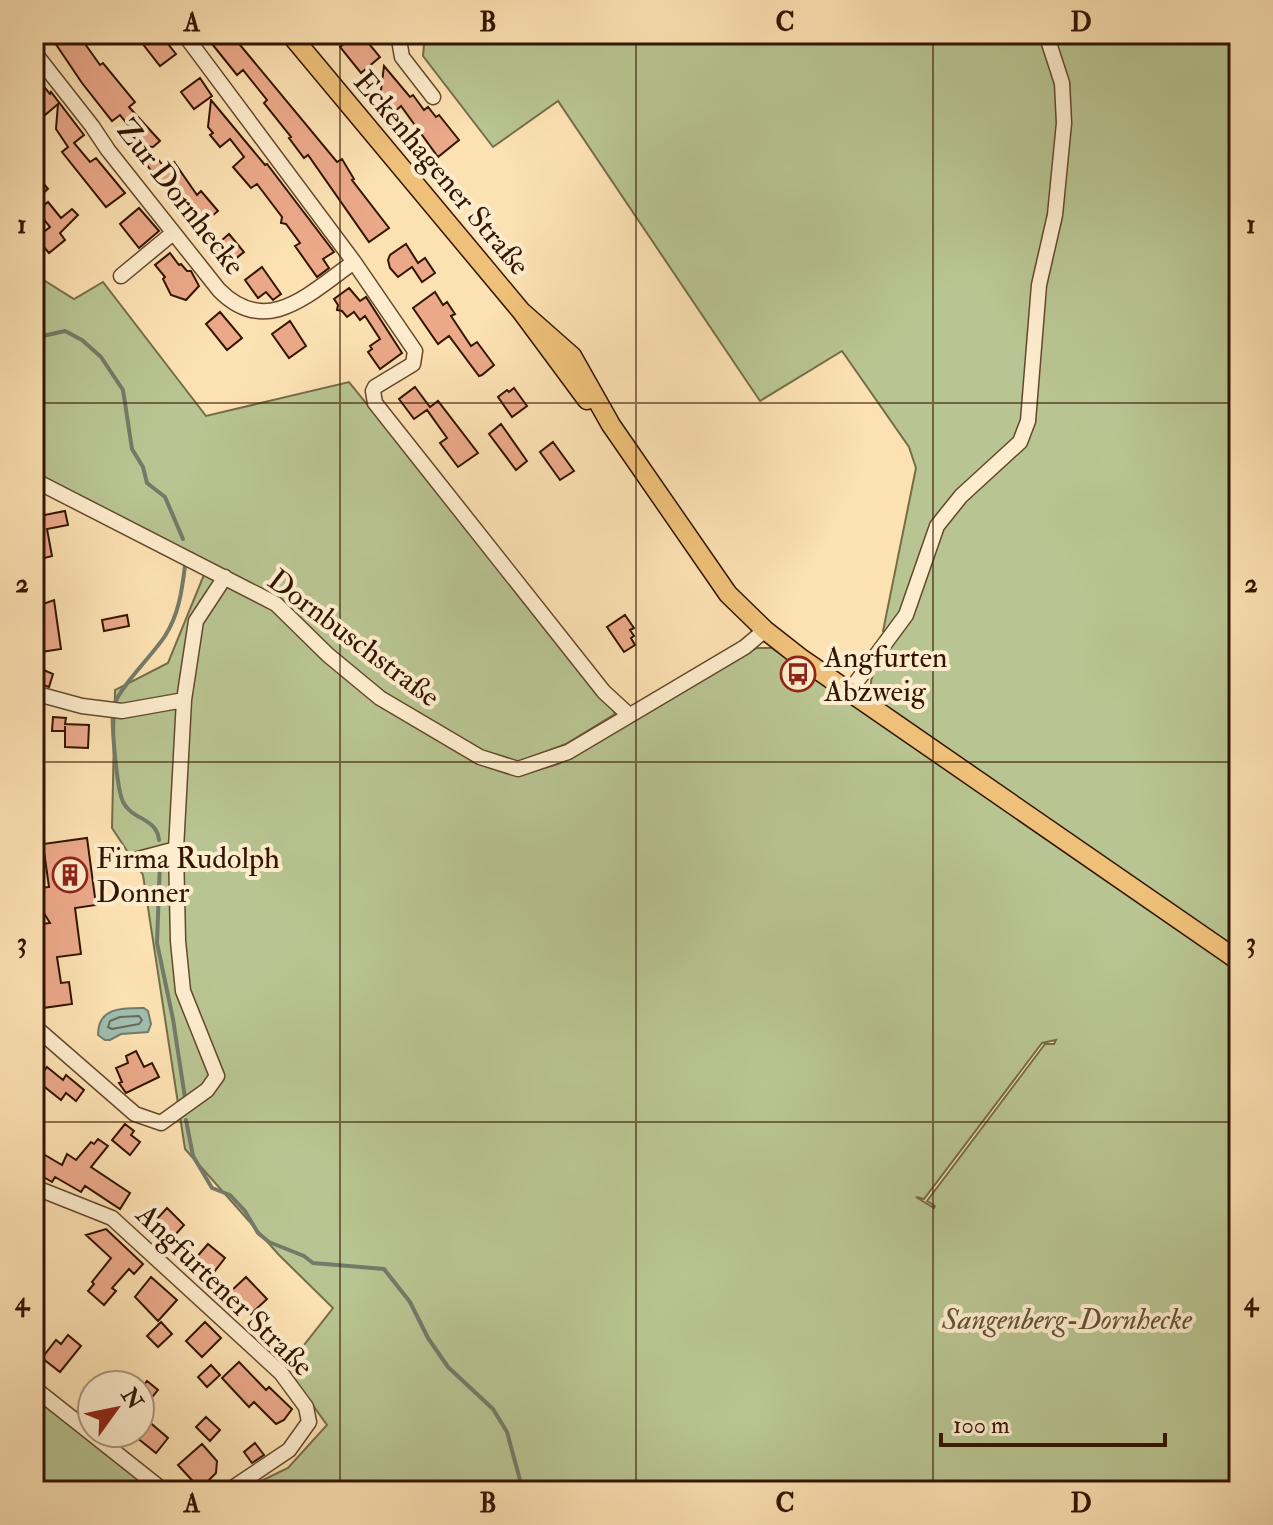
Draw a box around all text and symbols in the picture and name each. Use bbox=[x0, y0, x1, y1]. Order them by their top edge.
text: A bbox=[183, 7, 201, 39]
text: B bbox=[479, 7, 497, 39]
text: C bbox=[775, 7, 795, 39]
text: D bbox=[1070, 7, 1092, 39]
street label: Eckenhagener Straße bbox=[345, 64, 538, 283]
street label: Zur Dornhecke bbox=[108, 112, 253, 283]
text: 1 bbox=[17, 209, 27, 241]
text: 1 bbox=[1246, 209, 1256, 241]
street label: Dornbuschstraße bbox=[260, 562, 447, 715]
text: 2 bbox=[15, 568, 29, 600]
text: 2 bbox=[1244, 568, 1258, 600]
place label: Angfurten Abzweig bbox=[823, 639, 948, 710]
bus stop icon: Angfurten Abzweig bbox=[779, 655, 817, 693]
place label: Firma Rudolph Donner bbox=[96, 840, 280, 911]
building icon: Firma Rudolph Donner bbox=[51, 856, 89, 894]
text: 3 bbox=[17, 927, 27, 959]
text: 3 bbox=[1246, 927, 1256, 959]
street label: Angfurtener Straße bbox=[128, 1196, 321, 1384]
text: 4 bbox=[14, 1286, 31, 1318]
text: 4 bbox=[1243, 1286, 1260, 1318]
park label: Sangenberg-Dornhecke bbox=[941, 1301, 1193, 1338]
north arrow bbox=[76, 1369, 156, 1449]
text: N bbox=[114, 1382, 149, 1415]
scale bar bbox=[941, 1397, 1165, 1447]
text: 100 m bbox=[953, 1410, 1010, 1441]
text: A bbox=[183, 1488, 201, 1520]
text: B bbox=[479, 1488, 497, 1520]
text: C bbox=[775, 1488, 795, 1520]
text: D bbox=[1070, 1488, 1092, 1520]

